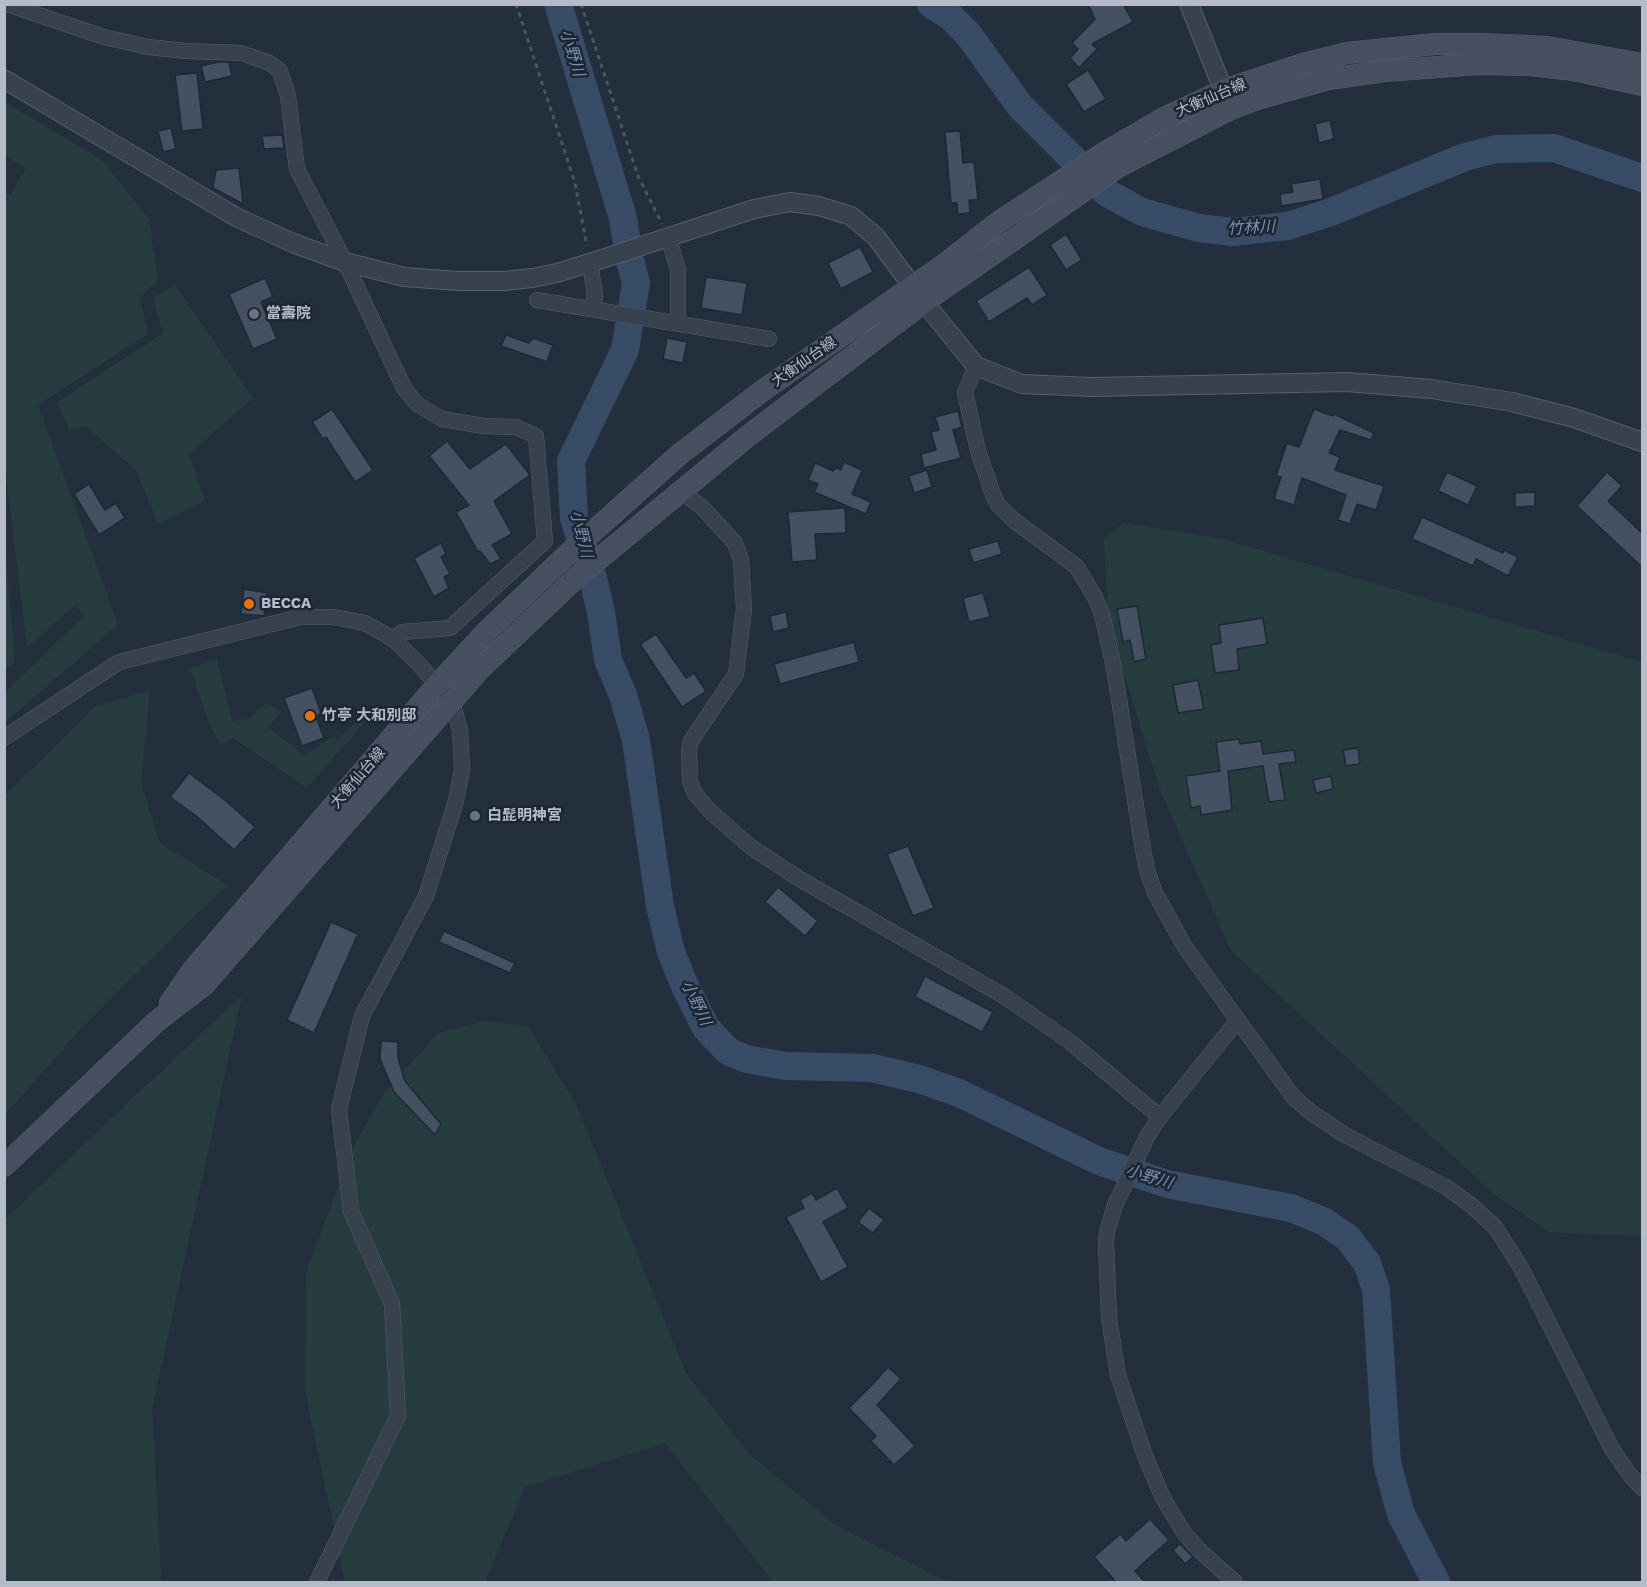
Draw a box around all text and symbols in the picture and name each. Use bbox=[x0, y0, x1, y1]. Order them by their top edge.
water label: 小野川 bbox=[556, 27, 588, 79]
street label: 大衡仙台線 bbox=[1173, 75, 1249, 121]
water label: 竹林川 bbox=[1227, 217, 1275, 239]
place label: 當壽院 bbox=[266, 305, 311, 323]
marker: 當壽院 bbox=[247, 307, 261, 321]
street label: 大衡仙台線 bbox=[768, 333, 840, 391]
water label: 小野川 bbox=[566, 508, 596, 560]
place label: BECCA bbox=[261, 595, 311, 613]
marker: BECCA bbox=[242, 597, 256, 611]
place label: 竹亭 大和別邸 bbox=[322, 707, 416, 725]
marker: 竹亭 大和別邸 bbox=[303, 709, 317, 723]
street label: 大衡仙台線 bbox=[327, 744, 389, 812]
place label: 白髭明神宮 bbox=[487, 807, 562, 825]
marker: 白髭明神宮 bbox=[468, 809, 482, 823]
water label: 小野川 bbox=[677, 977, 715, 1029]
water label: 小野川 bbox=[1123, 1161, 1175, 1193]

